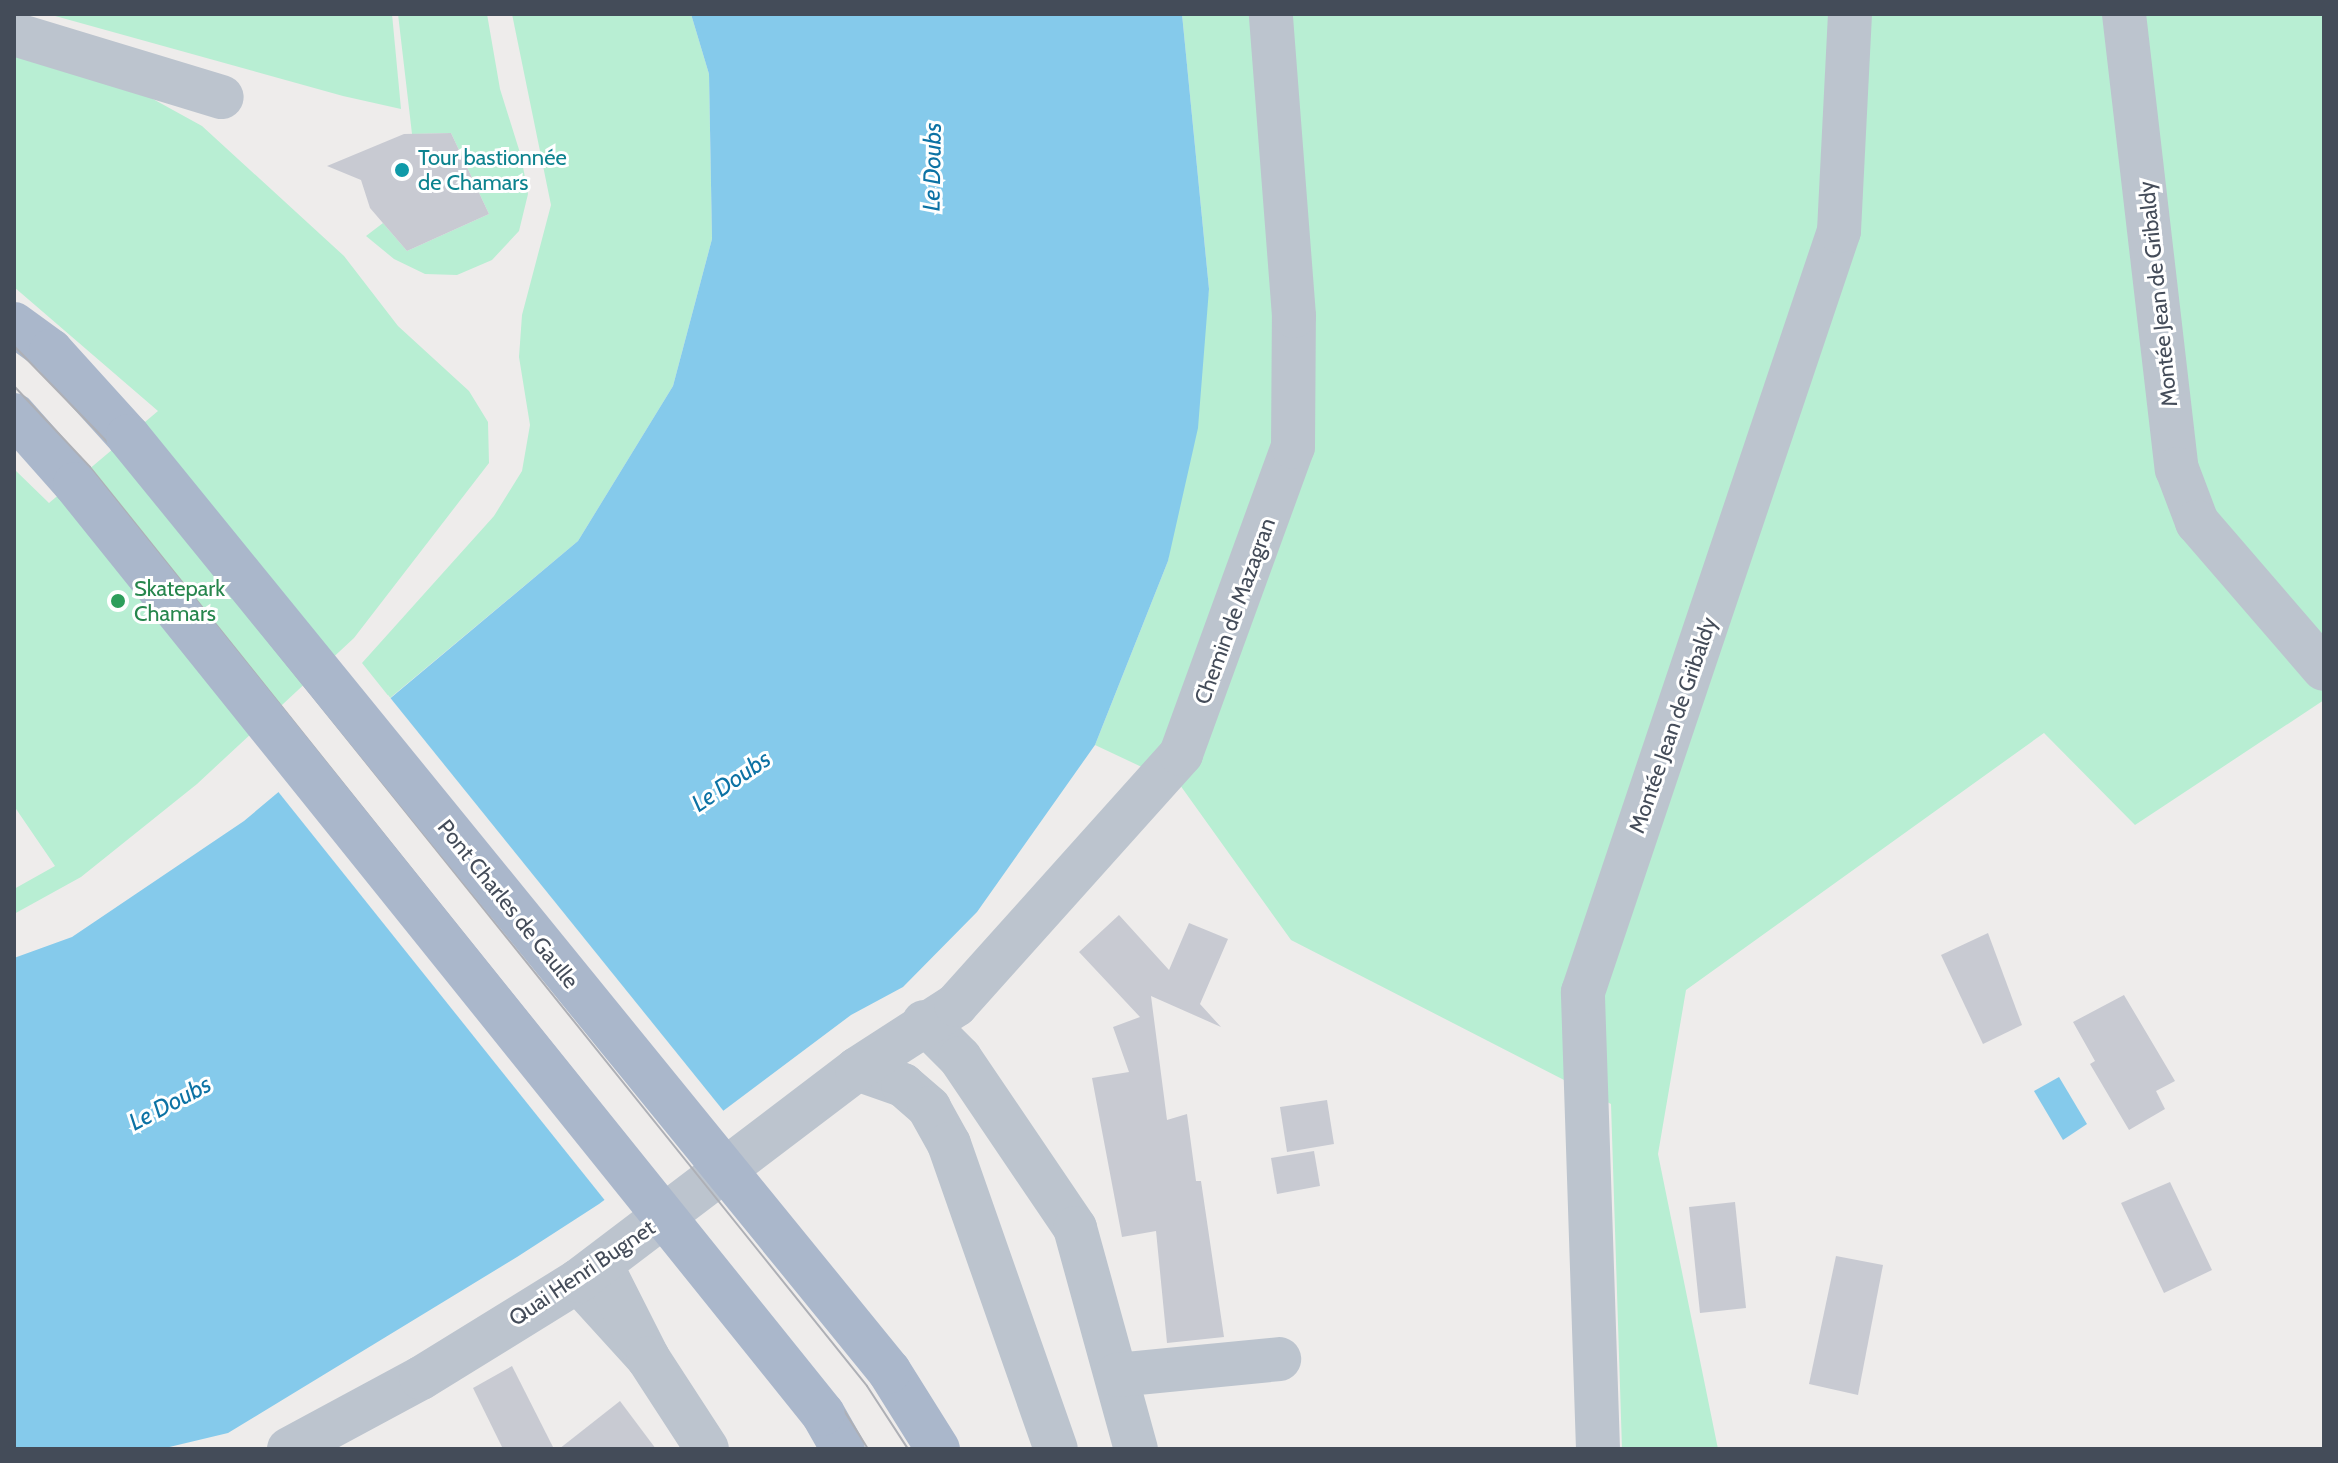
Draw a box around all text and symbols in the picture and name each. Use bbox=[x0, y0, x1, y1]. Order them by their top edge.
water label: Le Doubs bbox=[917, 122, 947, 212]
place label: Tour bastionnée de Chamars bbox=[418, 144, 567, 196]
marker: Tour bastionnée de Chamars bbox=[393, 161, 411, 179]
street label: Montée Jean de Gribaldy bbox=[2133, 180, 2183, 408]
street label: Chemin de Mazagran bbox=[1189, 514, 1281, 708]
place label: Skatepark Chamars bbox=[134, 575, 225, 626]
marker: Skatepark Chamars bbox=[109, 592, 127, 610]
street label: Montée Jean de Gribaldy bbox=[1624, 613, 1722, 837]
water label: Le Doubs bbox=[686, 744, 776, 818]
street label: Pont Charles de Gaulle bbox=[432, 814, 584, 994]
water label: Le Doubs bbox=[124, 1069, 216, 1137]
street label: Quai Henri Bugnet bbox=[504, 1214, 660, 1332]

